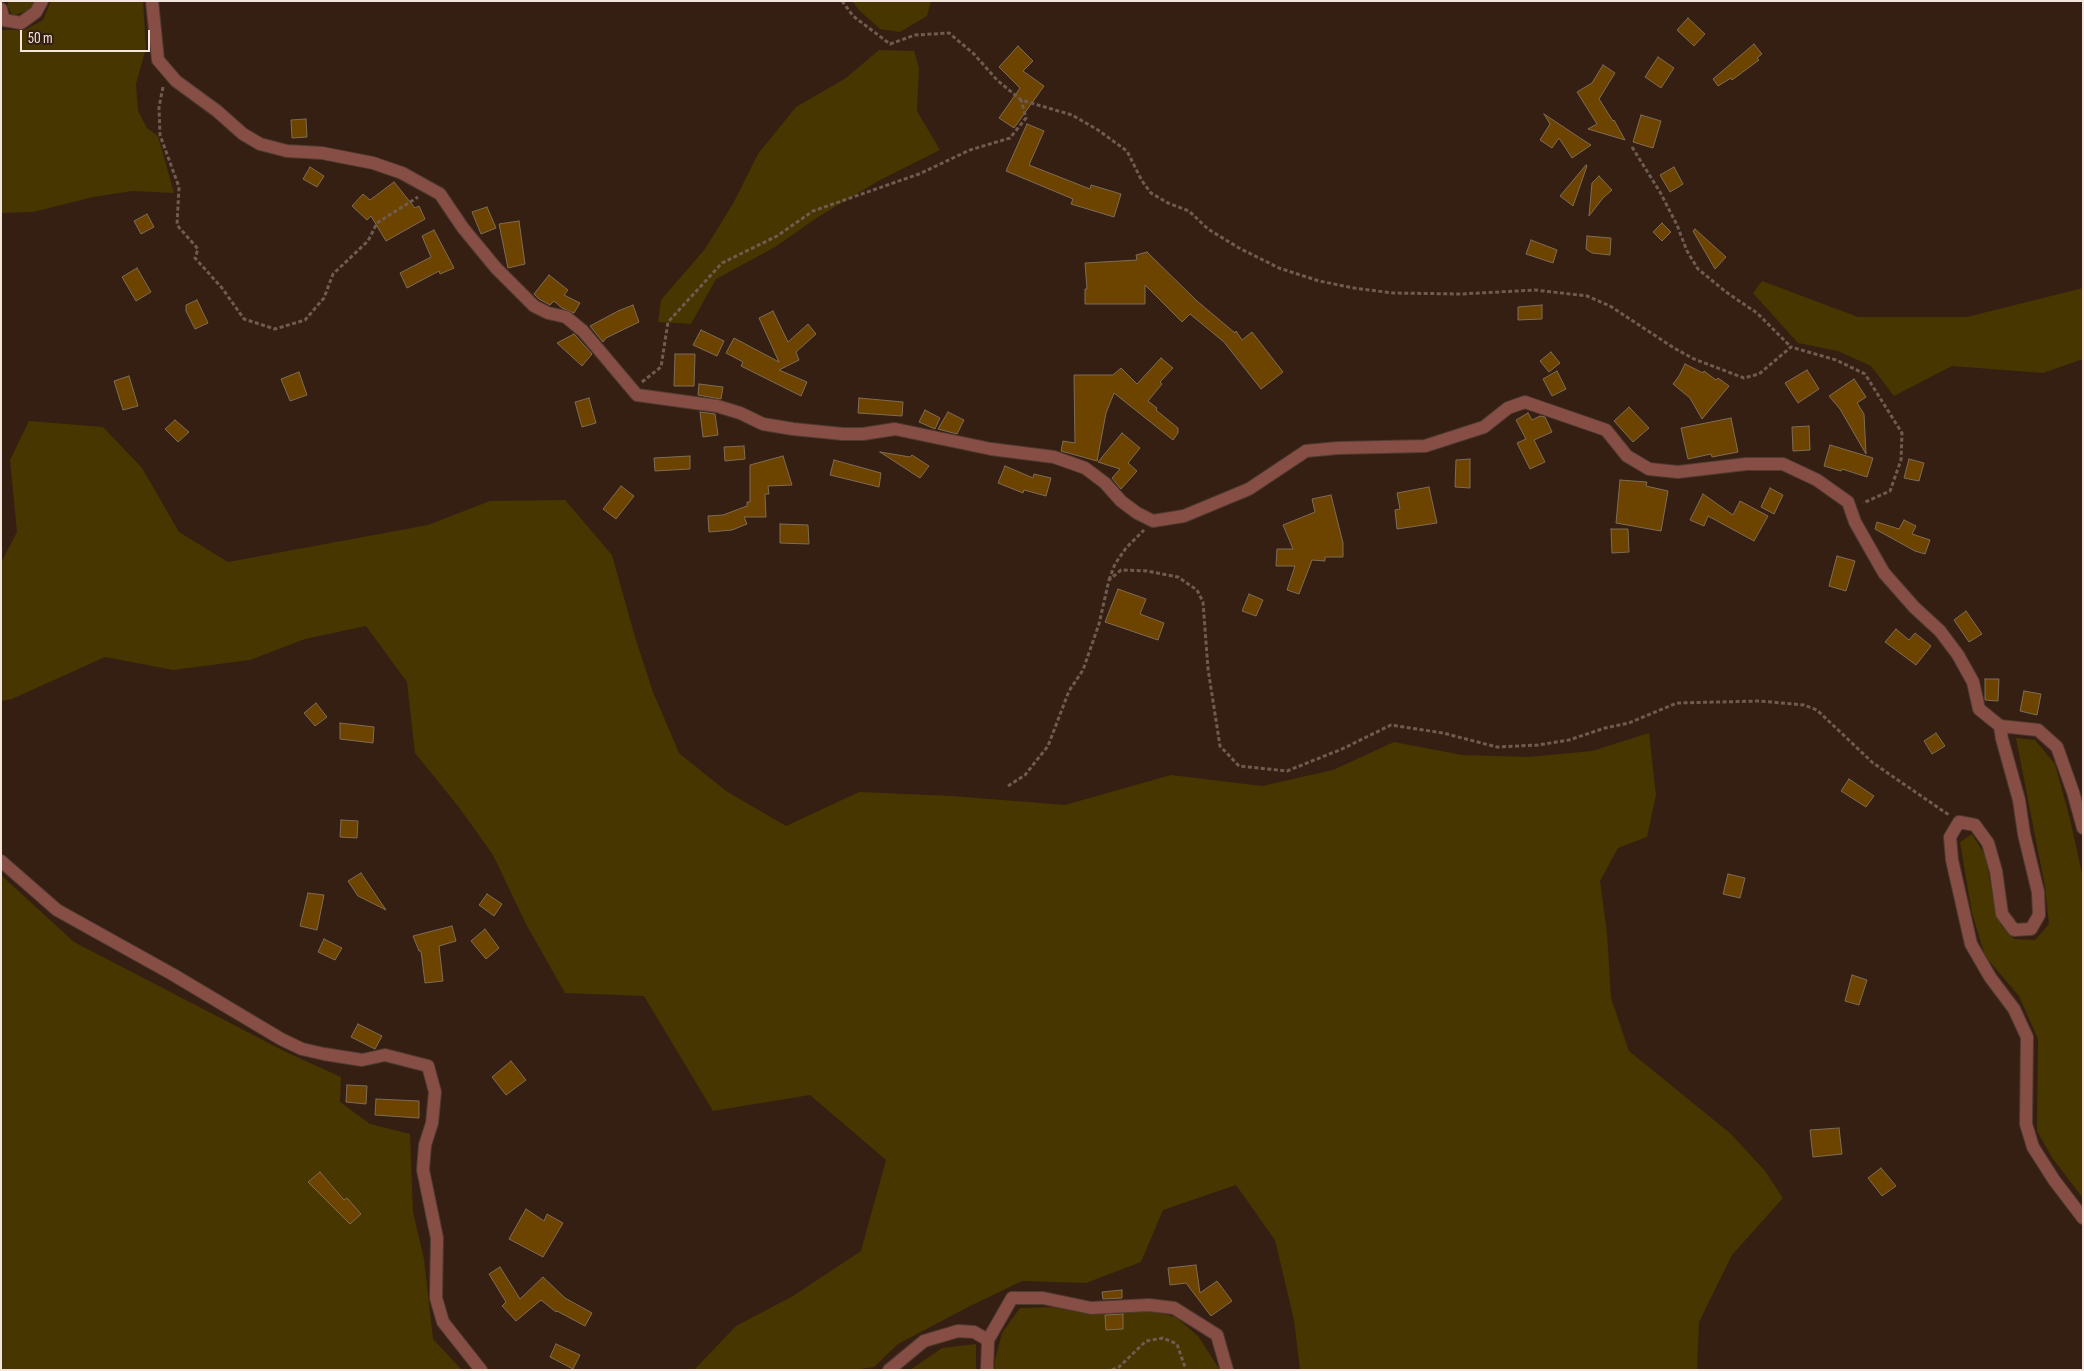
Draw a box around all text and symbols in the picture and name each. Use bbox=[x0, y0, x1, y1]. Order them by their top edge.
scale bar bbox=[22, 20, 152, 52]
text: 50 m bbox=[28, 29, 53, 48]

